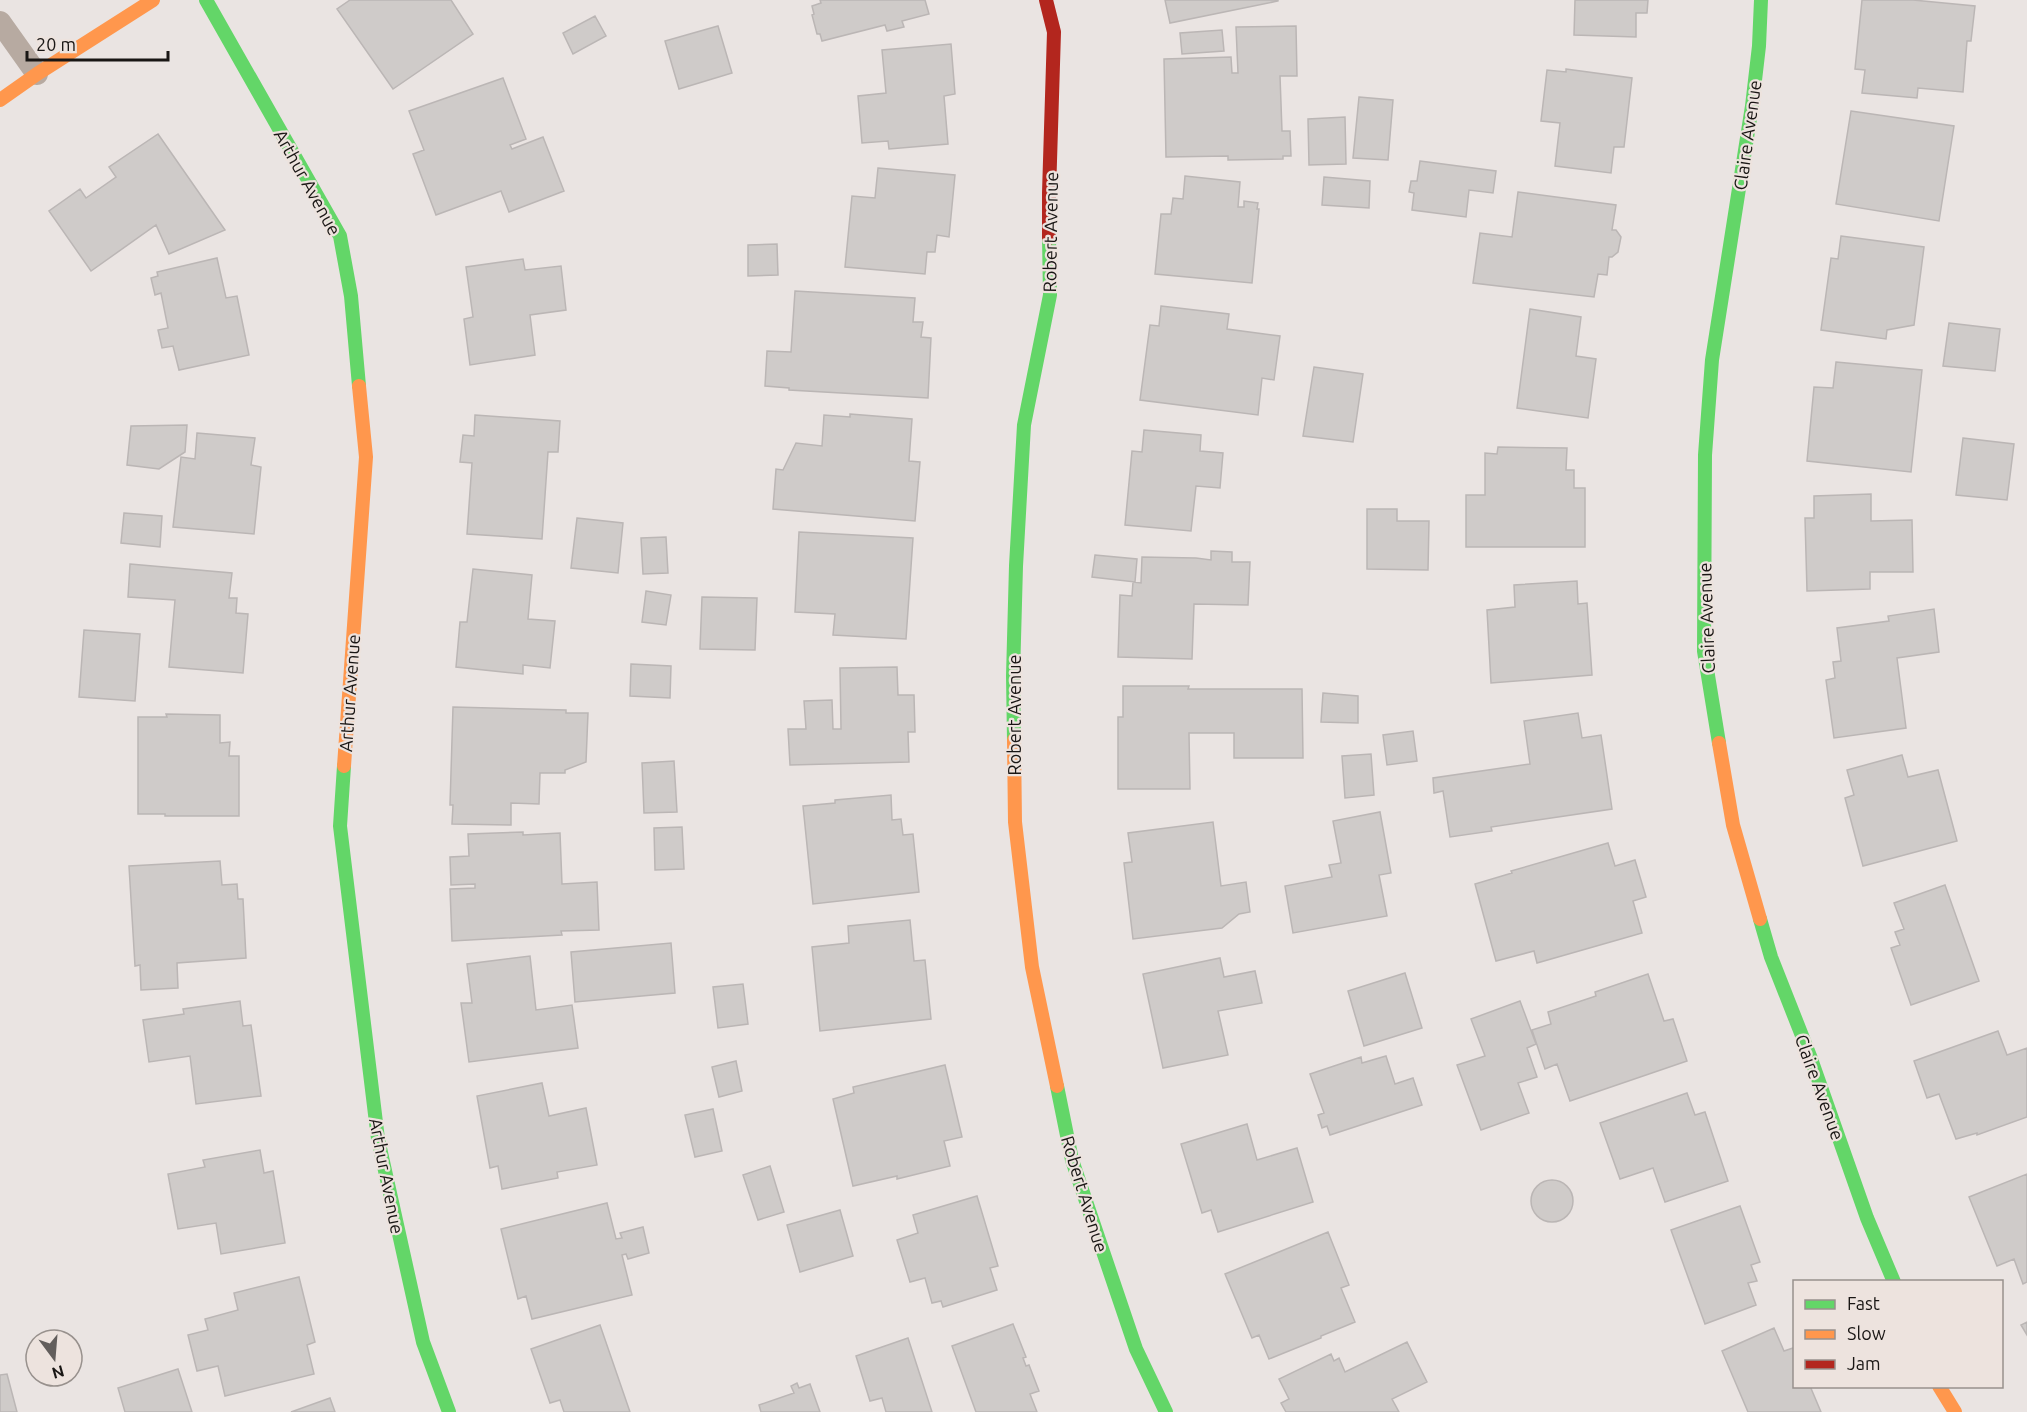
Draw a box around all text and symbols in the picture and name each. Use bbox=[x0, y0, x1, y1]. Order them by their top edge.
scale bar bbox=[27, 24, 168, 62]
text: 20 m bbox=[36, 34, 76, 54]
street label: Claire Avenue bbox=[1729, 79, 1765, 191]
street label: Arthur Avenue bbox=[271, 126, 345, 238]
street label: Robert Avenue bbox=[1039, 171, 1061, 293]
street label: Claire Avenue bbox=[1694, 562, 1718, 674]
street label: Arthur Avenue bbox=[335, 634, 363, 752]
street label: Robert Avenue bbox=[1004, 655, 1024, 775]
street label: Claire Avenue bbox=[1792, 1031, 1848, 1143]
street label: Arthur Avenue bbox=[366, 1116, 408, 1236]
street label: Robert Avenue bbox=[1058, 1133, 1112, 1255]
legend bbox=[1793, 1280, 2003, 1388]
text: Fast bbox=[1847, 1293, 1880, 1313]
text: Slow bbox=[1847, 1323, 1886, 1343]
north arrow bbox=[24, 1328, 84, 1388]
text: Jam bbox=[1847, 1353, 1881, 1373]
text: N bbox=[50, 1362, 66, 1383]

